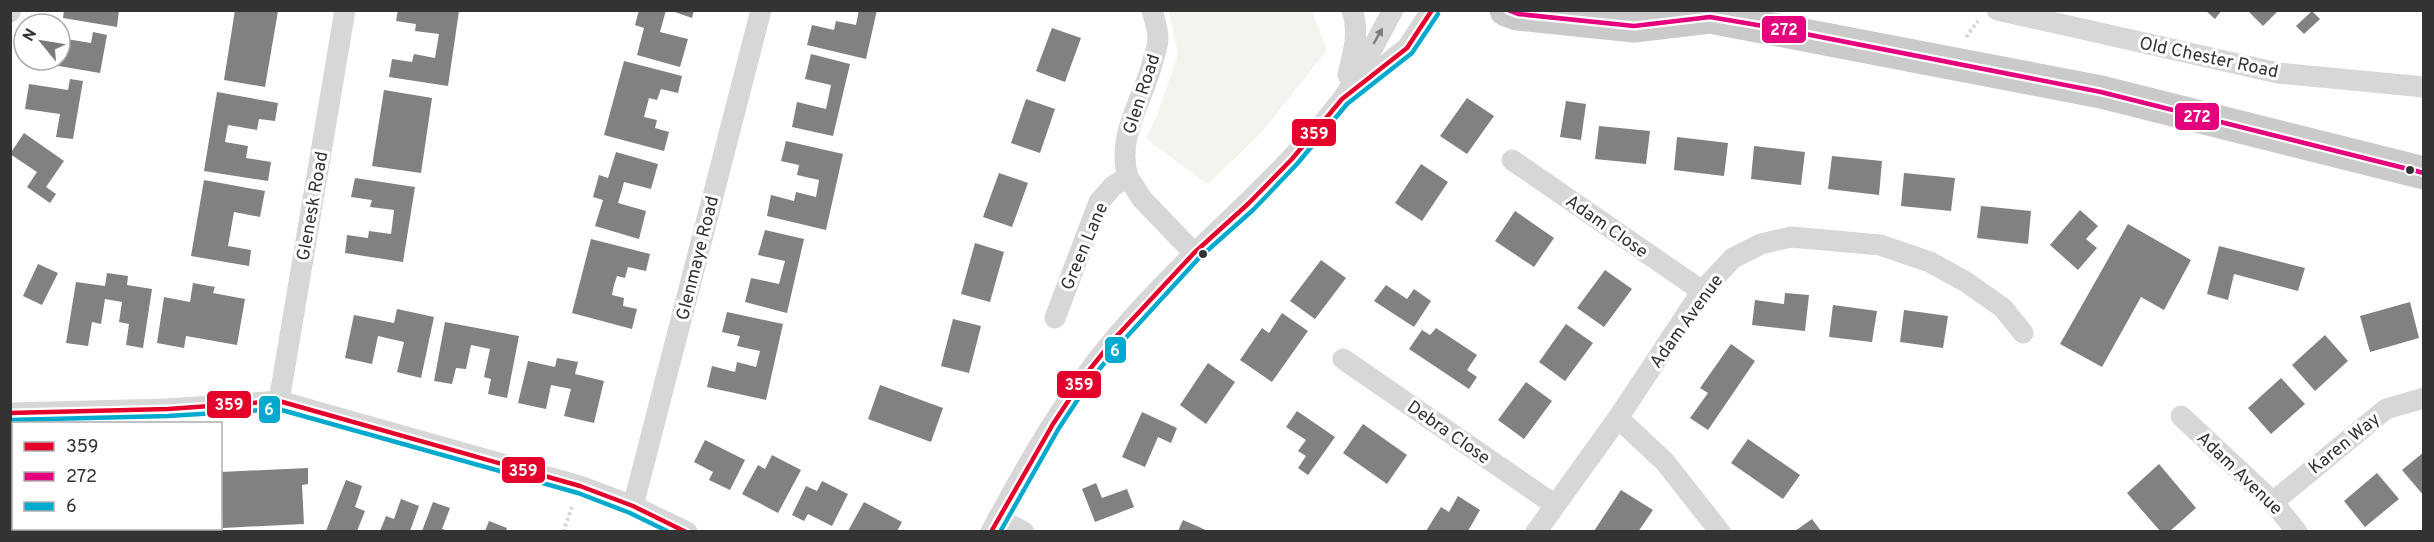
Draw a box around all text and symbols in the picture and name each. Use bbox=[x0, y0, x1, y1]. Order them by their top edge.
north arrow bbox=[12, 12, 72, 72]
line badge: 272 bbox=[1761, 15, 1807, 44]
text: 272 bbox=[1770, 21, 1798, 41]
text: N bbox=[19, 26, 42, 45]
one-way arrow bbox=[1373, 27, 1383, 44]
street label: Old Chester Road bbox=[2137, 33, 2280, 84]
street label: Glen Road bbox=[1119, 51, 1166, 137]
line badge: 272 bbox=[2174, 102, 2220, 131]
text: 272 bbox=[2183, 108, 2211, 128]
line badge: 359 bbox=[1291, 118, 1337, 147]
text: 359 bbox=[1299, 125, 1329, 145]
street label: Glenesk Road bbox=[293, 150, 334, 263]
unlabelled marker bbox=[2404, 164, 2416, 176]
street label: Adam Close bbox=[1560, 190, 1652, 264]
street label: Glenmaye Road bbox=[672, 194, 725, 323]
street label: Green Lane bbox=[1057, 199, 1114, 294]
unlabelled marker bbox=[1197, 248, 1209, 260]
street label: Adam Avenue bbox=[1645, 270, 1729, 373]
line badge: 6 bbox=[1104, 336, 1127, 364]
text: 6 bbox=[1110, 342, 1120, 362]
line badge: 359 bbox=[1056, 370, 1102, 399]
text: 359 bbox=[1064, 376, 1094, 396]
line badge: 359 bbox=[206, 390, 252, 419]
line badge: 6 bbox=[258, 395, 281, 424]
text: 359 bbox=[214, 396, 244, 416]
street label: Debra Close bbox=[1402, 396, 1494, 470]
text: 6 bbox=[264, 401, 274, 421]
street label: Karen Way bbox=[2305, 408, 2385, 480]
legend bbox=[12, 422, 222, 530]
street label: Adam Avenue bbox=[2191, 427, 2287, 521]
text: 359 bbox=[66, 436, 99, 459]
line badge: 359 bbox=[501, 456, 546, 484]
text: 359 bbox=[508, 462, 538, 482]
text: 272 bbox=[66, 466, 97, 489]
text: 6 bbox=[66, 496, 77, 519]

